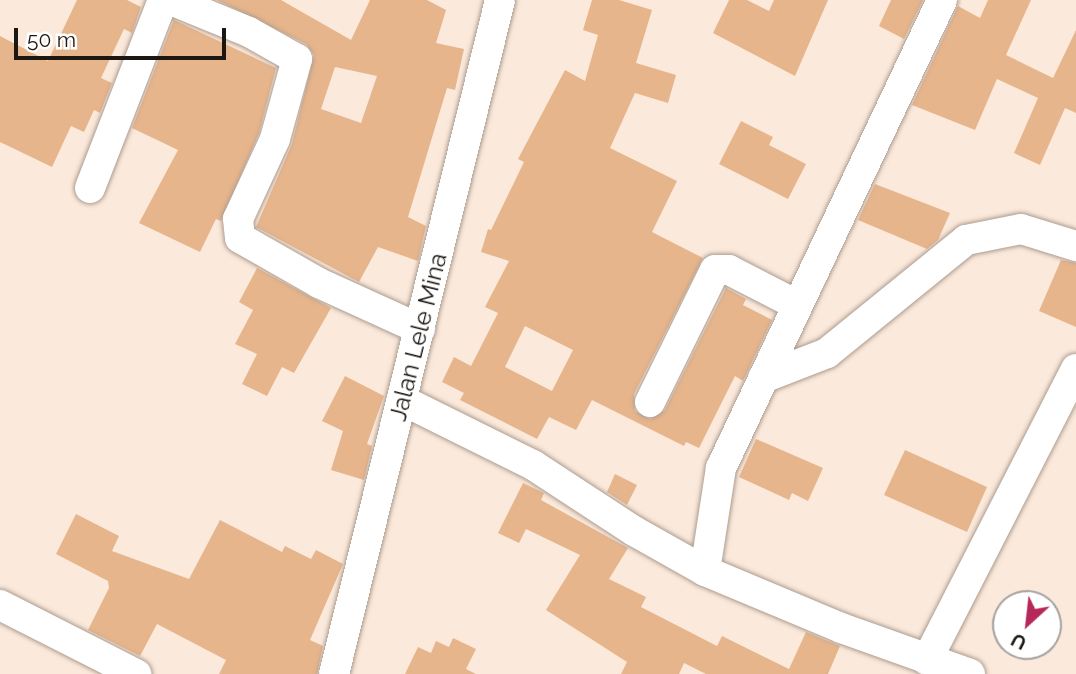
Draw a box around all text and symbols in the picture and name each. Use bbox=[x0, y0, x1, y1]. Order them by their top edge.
scale bar bbox=[18, 14, 229, 58]
text: 50 m bbox=[27, 27, 76, 52]
street label: Jalan Lele Mina bbox=[383, 250, 453, 424]
north arrow bbox=[992, 590, 1062, 660]
text: U bbox=[1007, 629, 1030, 655]

